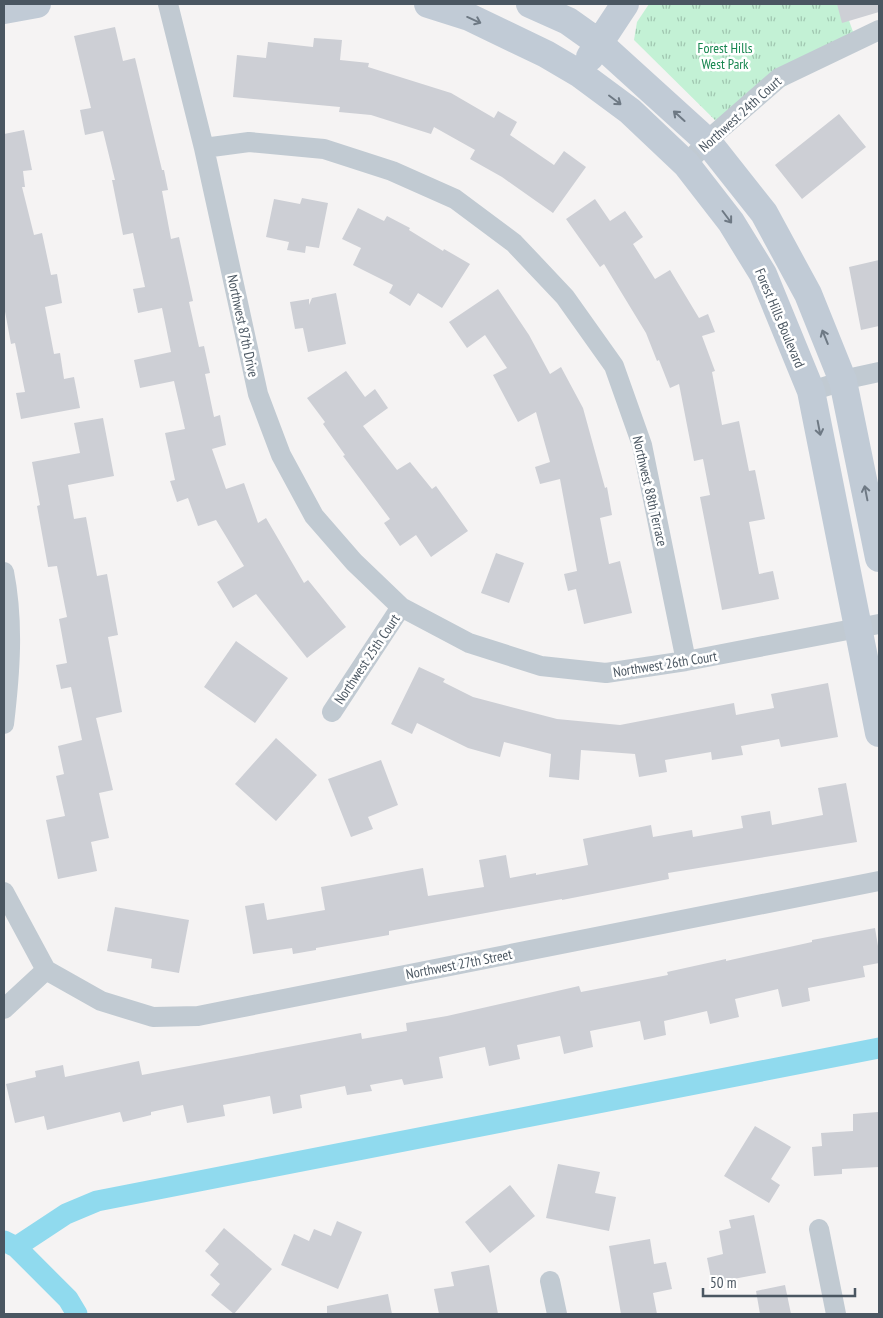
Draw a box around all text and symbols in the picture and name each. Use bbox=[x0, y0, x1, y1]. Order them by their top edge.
one-way arrow bbox=[466, 15, 481, 25]
park label: Forest Hills West Park bbox=[698, 39, 753, 73]
street label: Northwest 24th Court bbox=[695, 72, 785, 156]
one-way arrow bbox=[608, 95, 622, 105]
one-way arrow bbox=[673, 110, 686, 122]
one-way arrow bbox=[721, 210, 732, 223]
street label: Forest Hills Boulevard bbox=[751, 266, 809, 370]
street label: Northwest 87th Drive bbox=[223, 273, 263, 379]
one-way arrow bbox=[820, 330, 830, 345]
one-way arrow bbox=[814, 420, 824, 436]
street label: Northwest 88th Terrace bbox=[629, 434, 672, 548]
one-way arrow bbox=[861, 486, 870, 502]
street label: Northwest 25th Court bbox=[330, 610, 404, 708]
street label: Northwest 26th Court bbox=[612, 647, 718, 681]
street label: Northwest 27th Street bbox=[404, 945, 514, 983]
scale bar bbox=[703, 1266, 856, 1298]
text: 50 m bbox=[710, 1273, 736, 1292]

